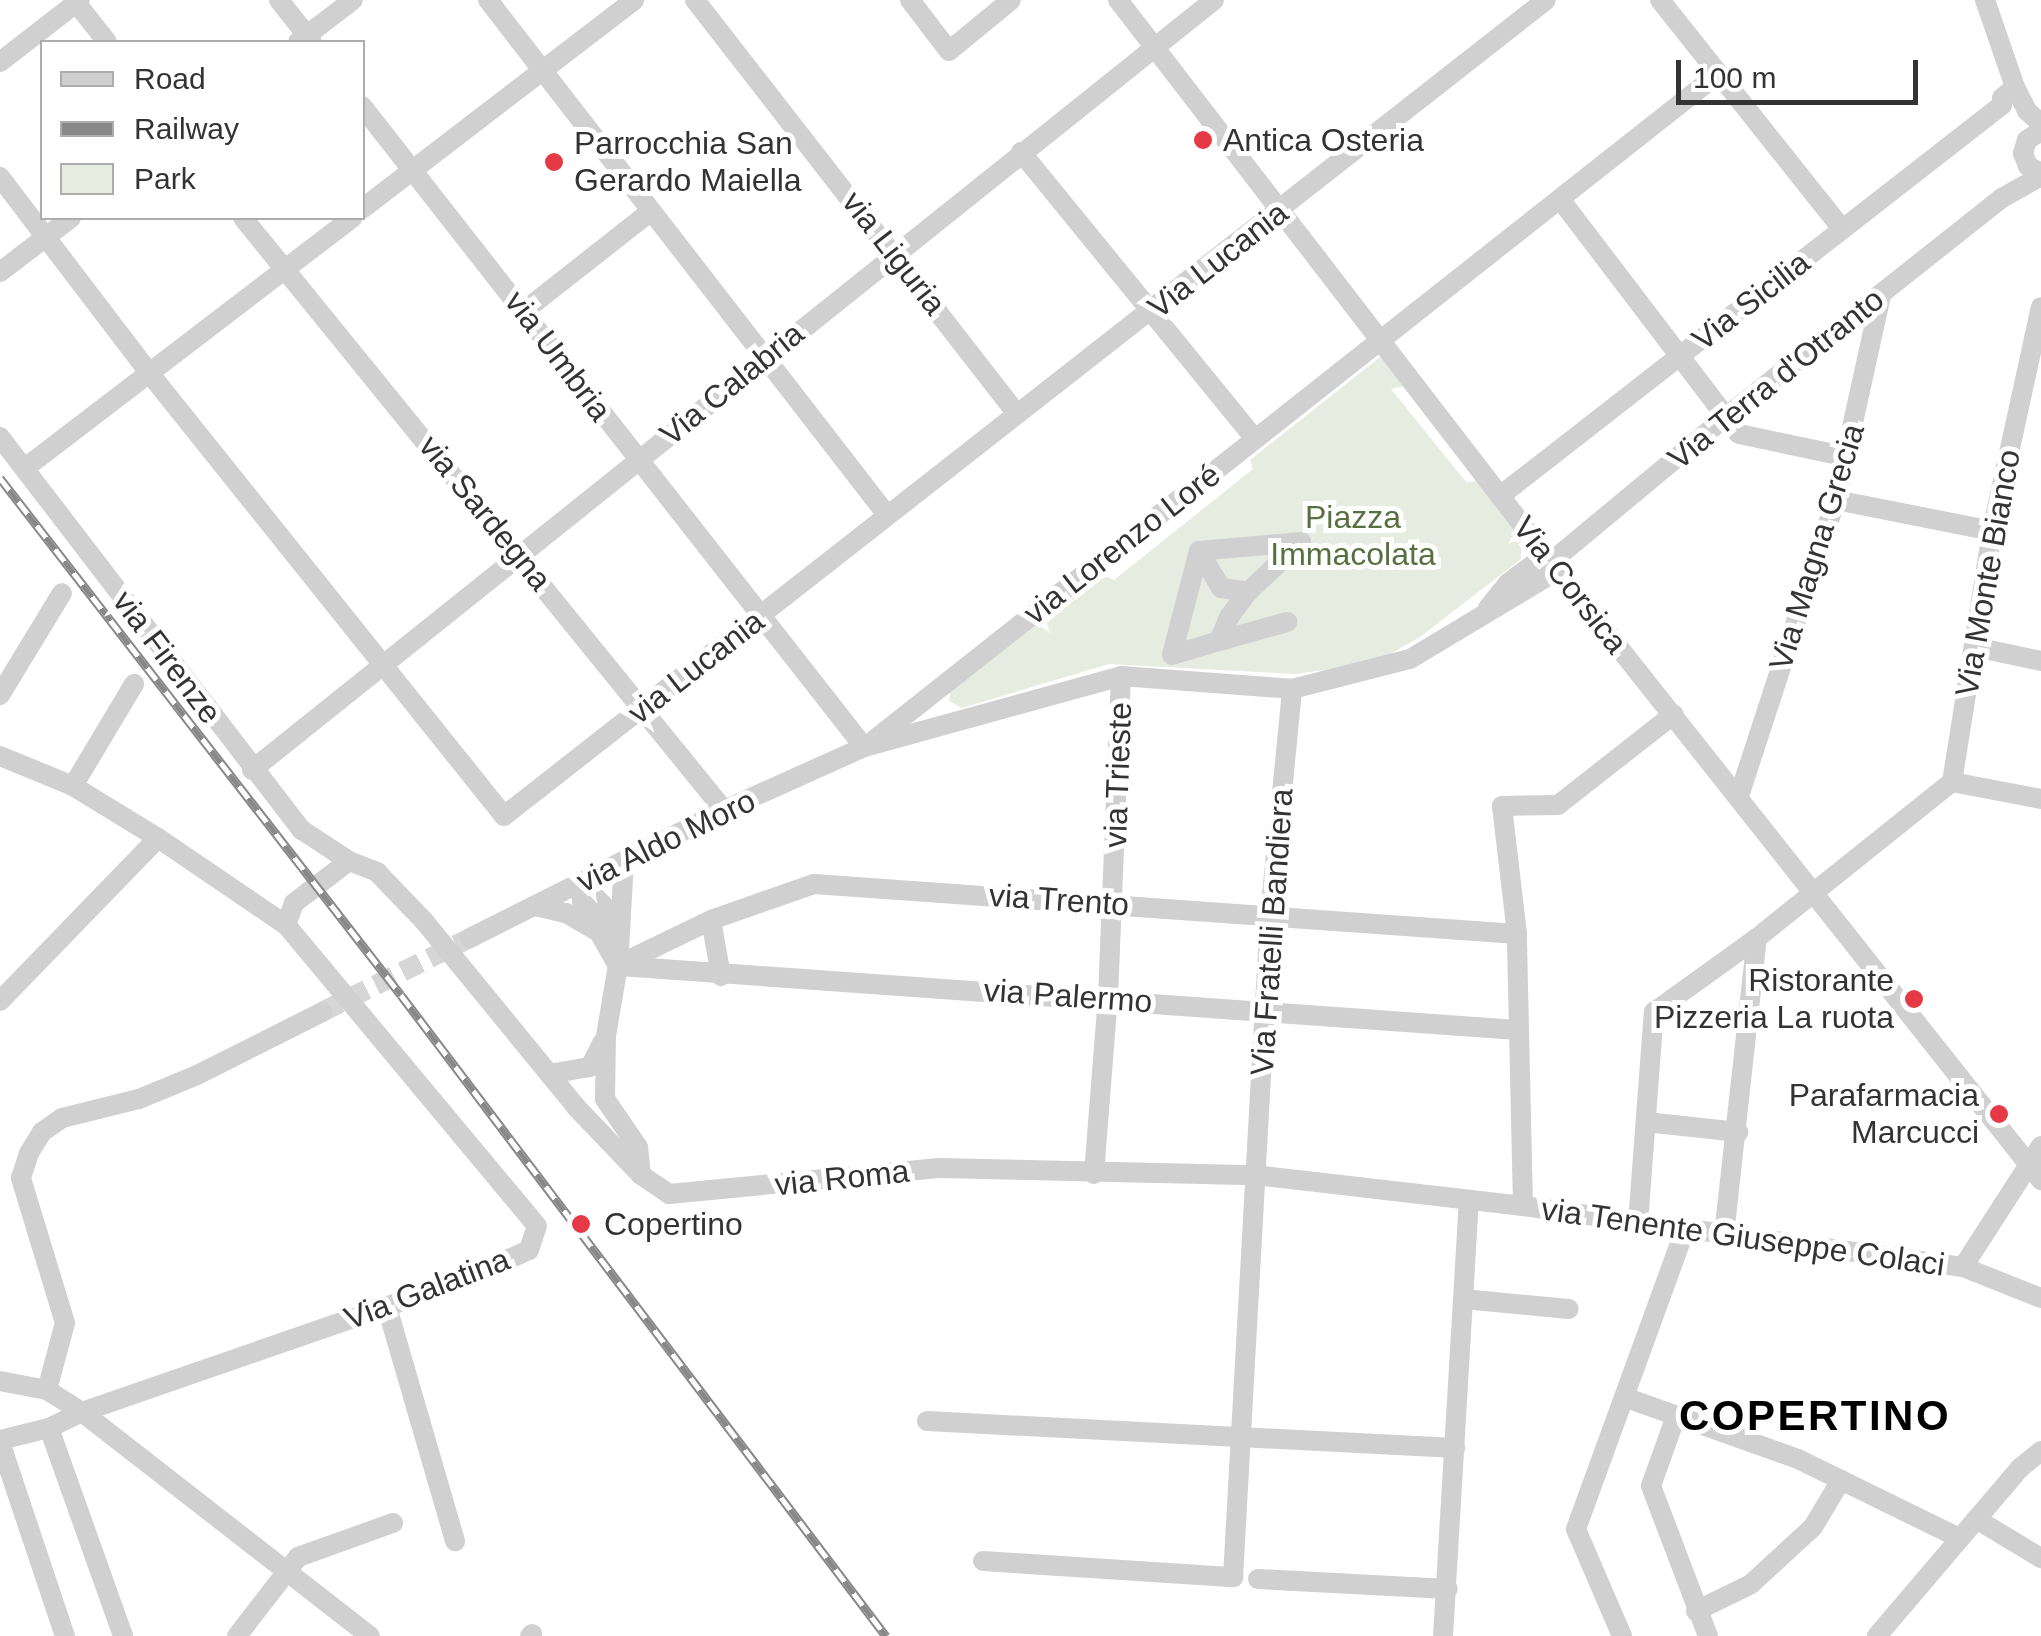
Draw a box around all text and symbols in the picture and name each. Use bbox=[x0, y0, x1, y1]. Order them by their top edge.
legend bbox=[40, 40, 365, 220]
scale bar bbox=[1681, 40, 1924, 102]
text: 100 m bbox=[1693, 61, 1776, 94]
text: Road bbox=[134, 62, 206, 95]
text: Railway bbox=[134, 112, 239, 145]
place label: Antica Osteria bbox=[1223, 121, 1424, 159]
place label: Parrocchia San Gerardo Maiella bbox=[574, 125, 802, 200]
marker: Antica Osteria bbox=[1192, 129, 1214, 151]
marker: Parrocchia San Gerardo Maiella bbox=[543, 151, 565, 173]
text: Park bbox=[134, 162, 196, 195]
street label: via Liguria bbox=[834, 184, 954, 322]
street label: Via Lucania bbox=[1141, 194, 1295, 326]
street label: Via Sicilia bbox=[1685, 243, 1817, 359]
street label: Via Terra d'Otranto bbox=[1660, 280, 1892, 478]
street label: via Umbria bbox=[497, 283, 619, 429]
street label: Via Calabria bbox=[652, 314, 812, 454]
street label: Via Magna Grecia bbox=[1761, 419, 1873, 675]
street label: via Sardegna bbox=[411, 428, 559, 598]
street label: Via Monte Bianco bbox=[1947, 446, 2029, 700]
street label: via Lorenzo Loré bbox=[1016, 455, 1228, 633]
park label: Piazza Immacolata bbox=[1270, 499, 1436, 574]
street label: Via Corsica bbox=[1505, 509, 1635, 661]
street label: via Firenze bbox=[105, 583, 229, 731]
street label: via Lucania bbox=[620, 602, 772, 732]
street label: via Trieste bbox=[1096, 701, 1140, 849]
street label: via Aldo Moro bbox=[570, 781, 762, 901]
street label: Via Fratelli Bandiera bbox=[1243, 787, 1301, 1077]
street label: via Trento bbox=[987, 876, 1131, 924]
place label: Ristorante Pizzeria La ruota bbox=[1654, 962, 1894, 1037]
street label: via Palermo bbox=[982, 971, 1154, 1021]
marker: Ristorante Pizzeria La ruota bbox=[1903, 988, 1925, 1010]
place label: Parafarmacia Marcucci bbox=[1789, 1077, 1979, 1152]
marker: Parafarmacia Marcucci bbox=[1988, 1103, 2010, 1125]
street label: via Roma bbox=[773, 1152, 911, 1204]
street label: via Tenente Giuseppe Colaci bbox=[1539, 1190, 1947, 1284]
place label: Copertino bbox=[604, 1205, 743, 1243]
marker: Copertino bbox=[568, 1211, 594, 1237]
street label: Via Galatina bbox=[339, 1240, 515, 1338]
district label: COPERTINO bbox=[1679, 1391, 1951, 1441]

